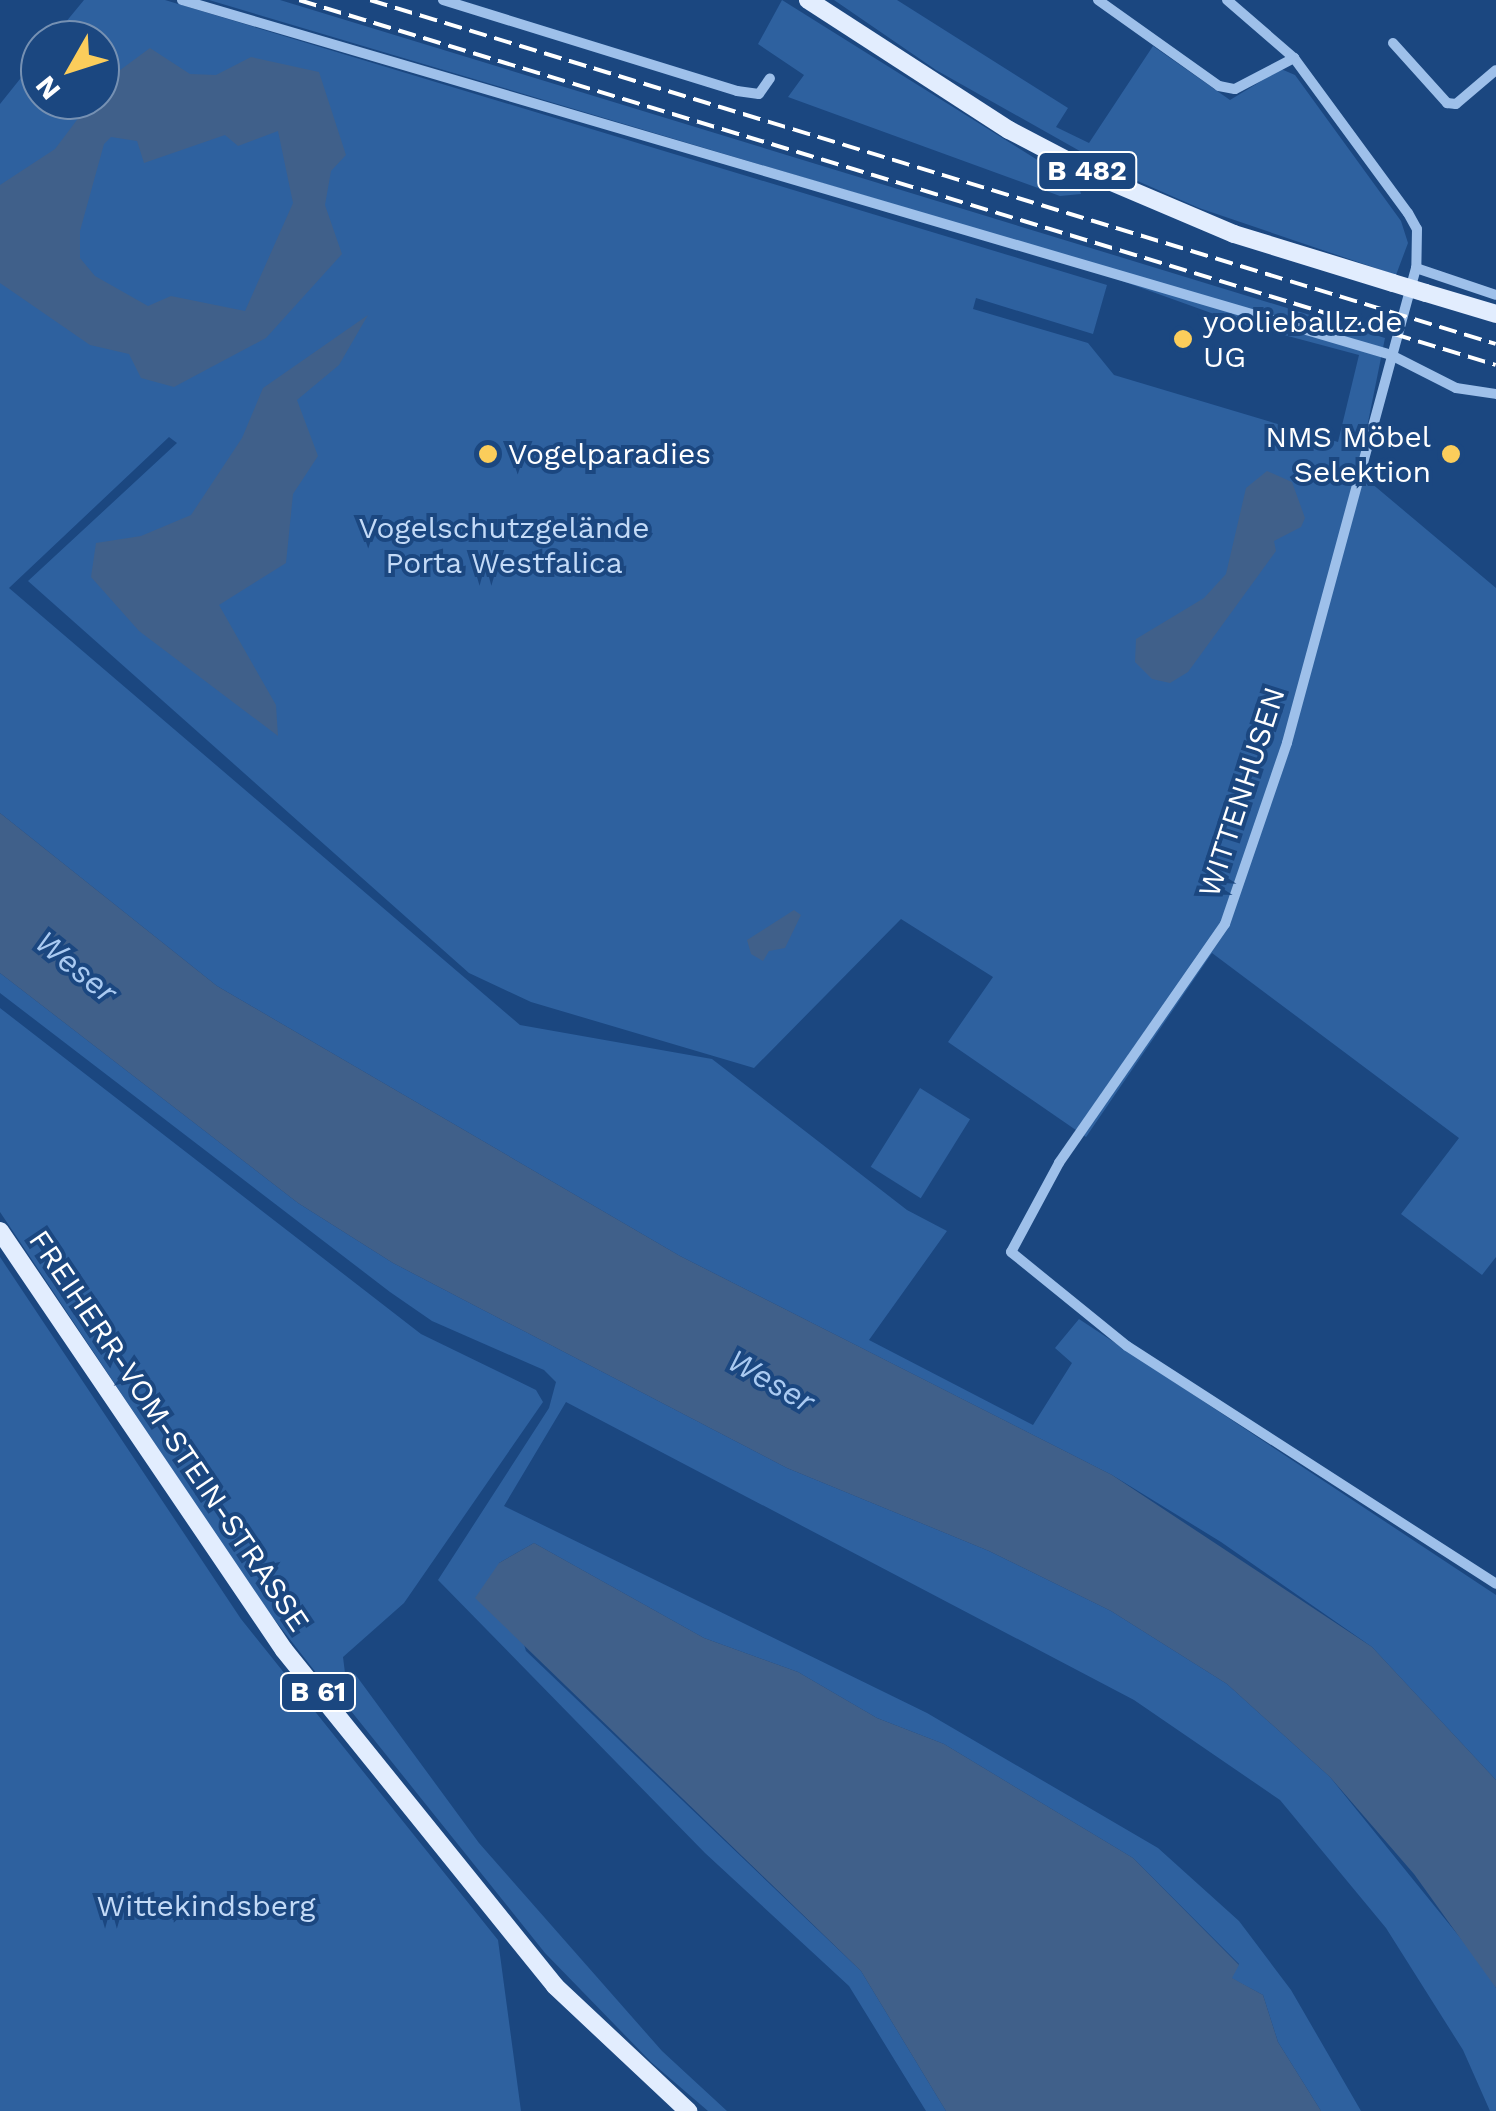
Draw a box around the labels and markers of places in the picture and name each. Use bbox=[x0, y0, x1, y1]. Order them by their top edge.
place label: yoolieballz.de UG bbox=[1203, 304, 1403, 374]
marker: yoolieballz.de UG bbox=[1172, 328, 1194, 350]
place label: NMS Möbel Selektion bbox=[1265, 419, 1431, 490]
place label: Vogelparadies bbox=[508, 436, 711, 472]
marker: Vogelparadies bbox=[477, 443, 499, 465]
marker: NMS Möbel Selektion bbox=[1440, 443, 1462, 465]

